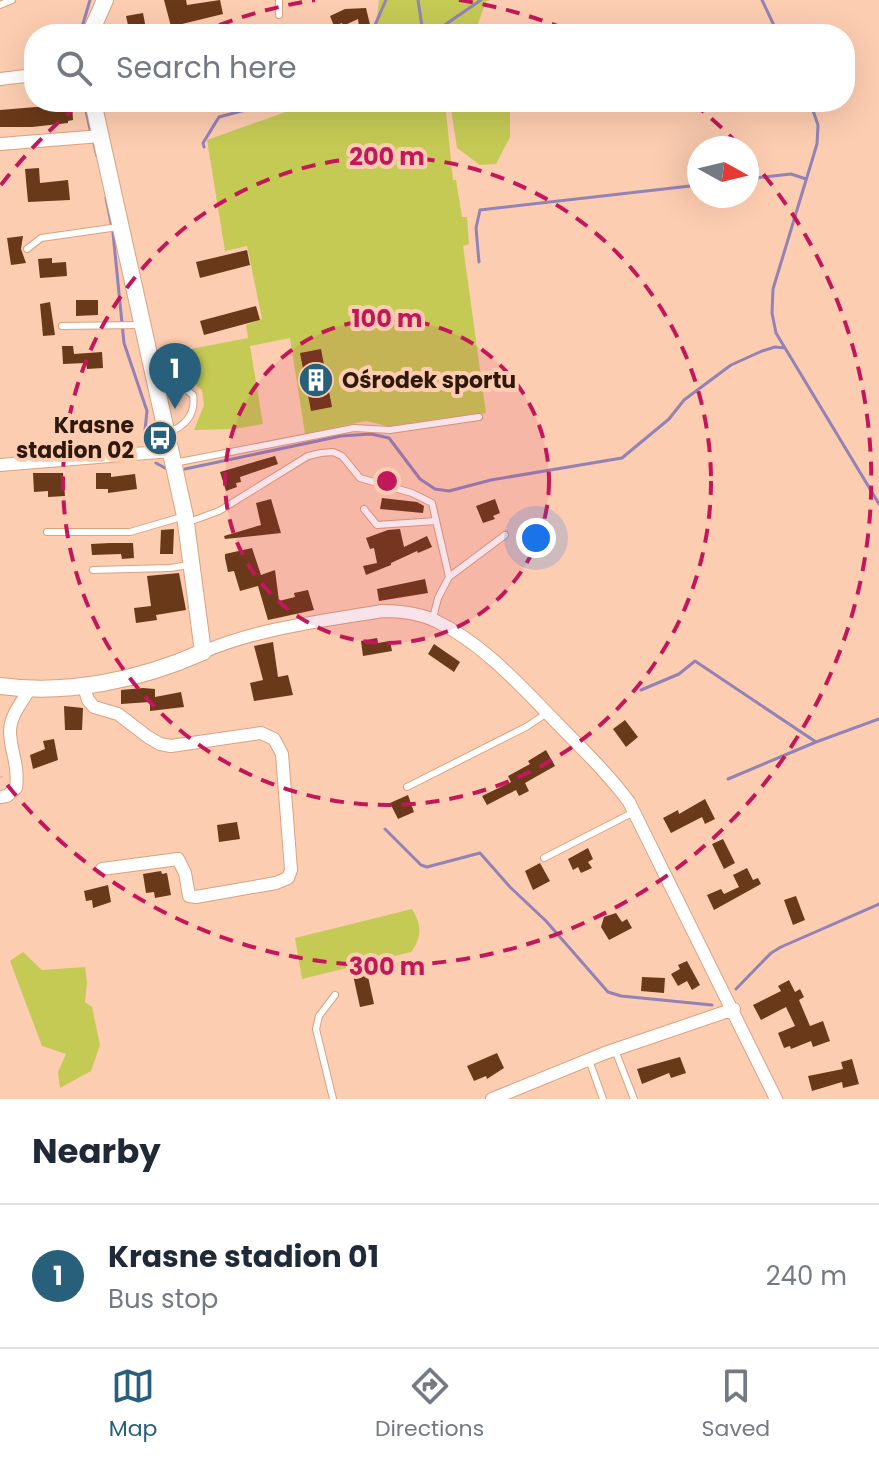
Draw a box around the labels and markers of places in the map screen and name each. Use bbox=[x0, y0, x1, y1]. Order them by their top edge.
pin: 1 bbox=[149, 343, 201, 409]
building icon: Ośrodek sportu bbox=[297, 361, 335, 399]
place label: Ośrodek sportu bbox=[342, 365, 516, 396]
place label: Krasne stadion 02 bbox=[16, 410, 134, 466]
bus stop icon: Krasne stadion 02 bbox=[141, 419, 179, 457]
centre of rings bbox=[373, 467, 401, 495]

